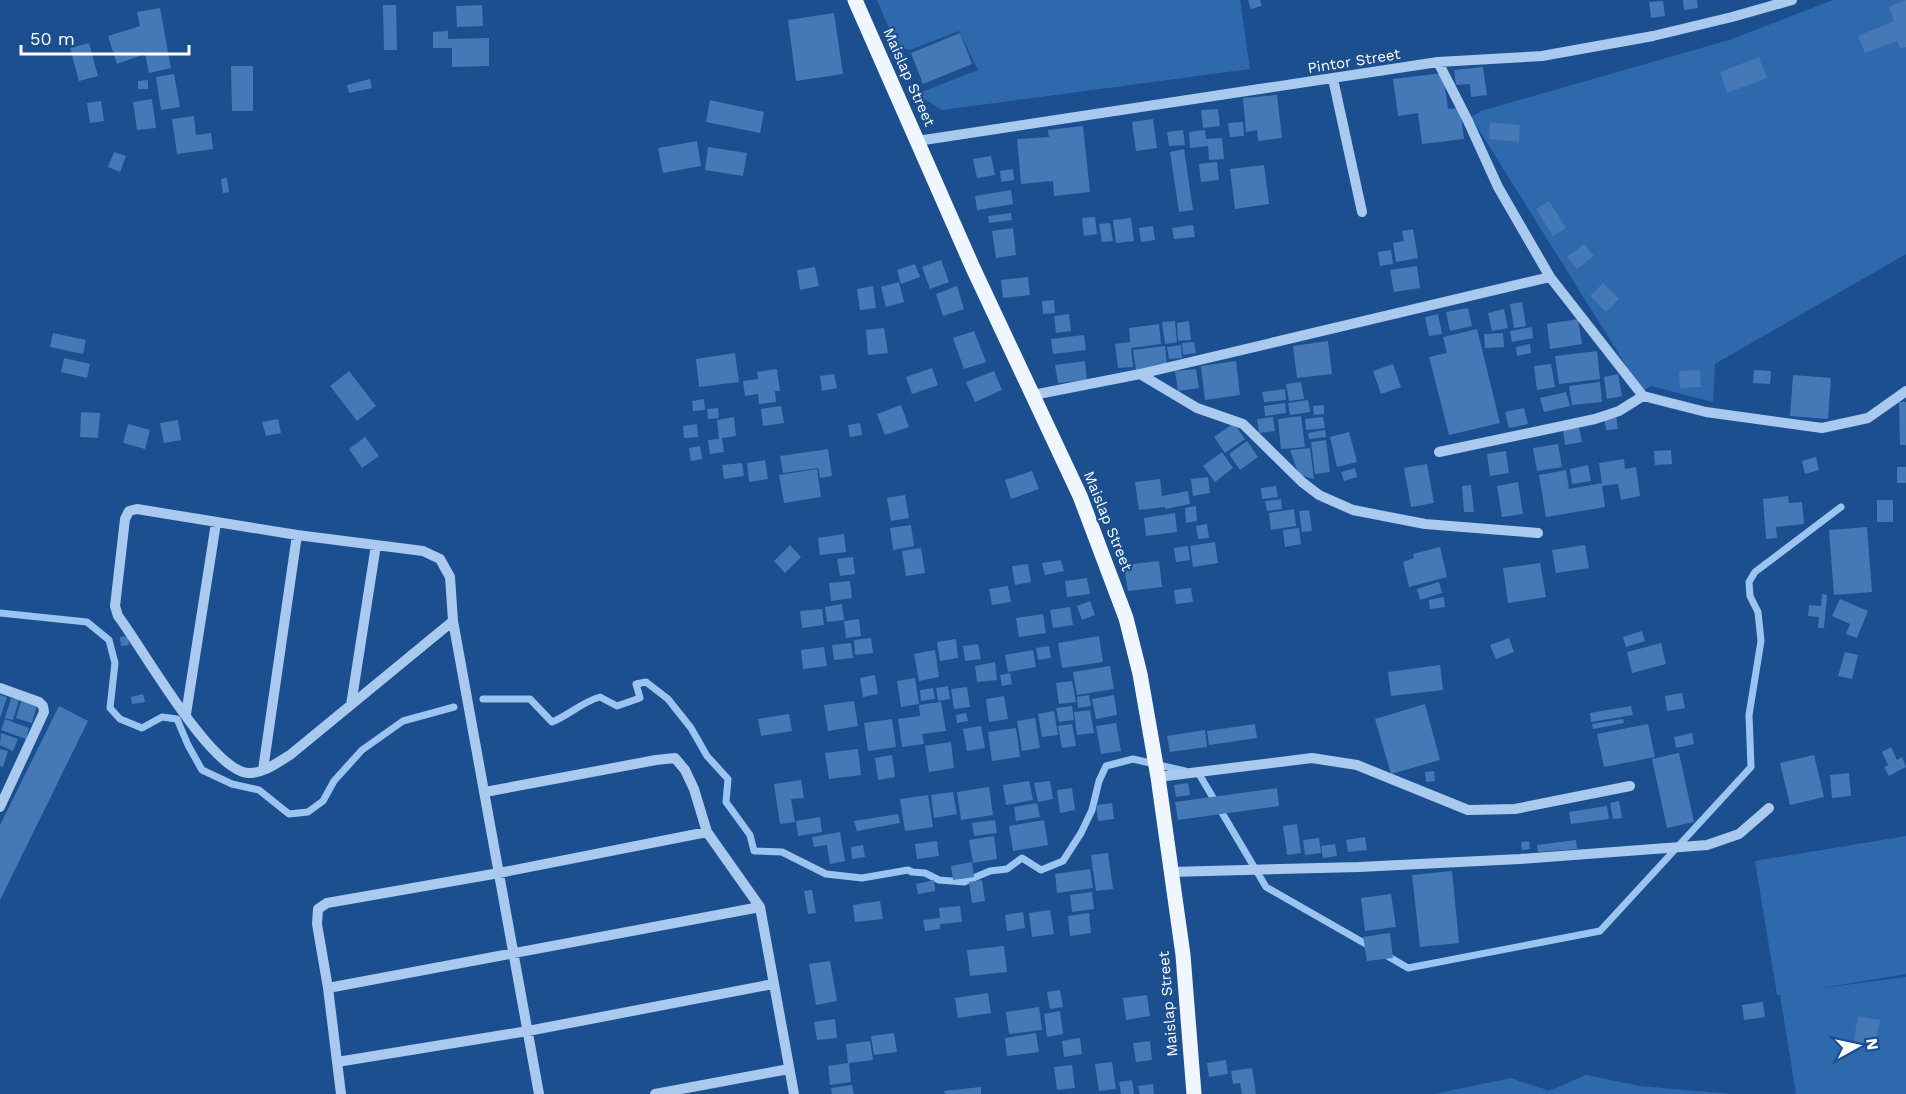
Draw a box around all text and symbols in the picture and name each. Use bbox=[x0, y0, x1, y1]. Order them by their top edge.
scale bar bbox=[21, 18, 189, 56]
street label: Maislap Street bbox=[879, 25, 939, 130]
text: 50 m bbox=[30, 28, 75, 49]
street label: Pintor Street bbox=[1306, 45, 1402, 77]
street label: Maislap Street bbox=[1080, 469, 1136, 574]
street label: Maislap Street bbox=[1154, 950, 1182, 1058]
north arrow bbox=[1828, 1016, 1888, 1076]
text: N bbox=[1862, 1037, 1883, 1051]

